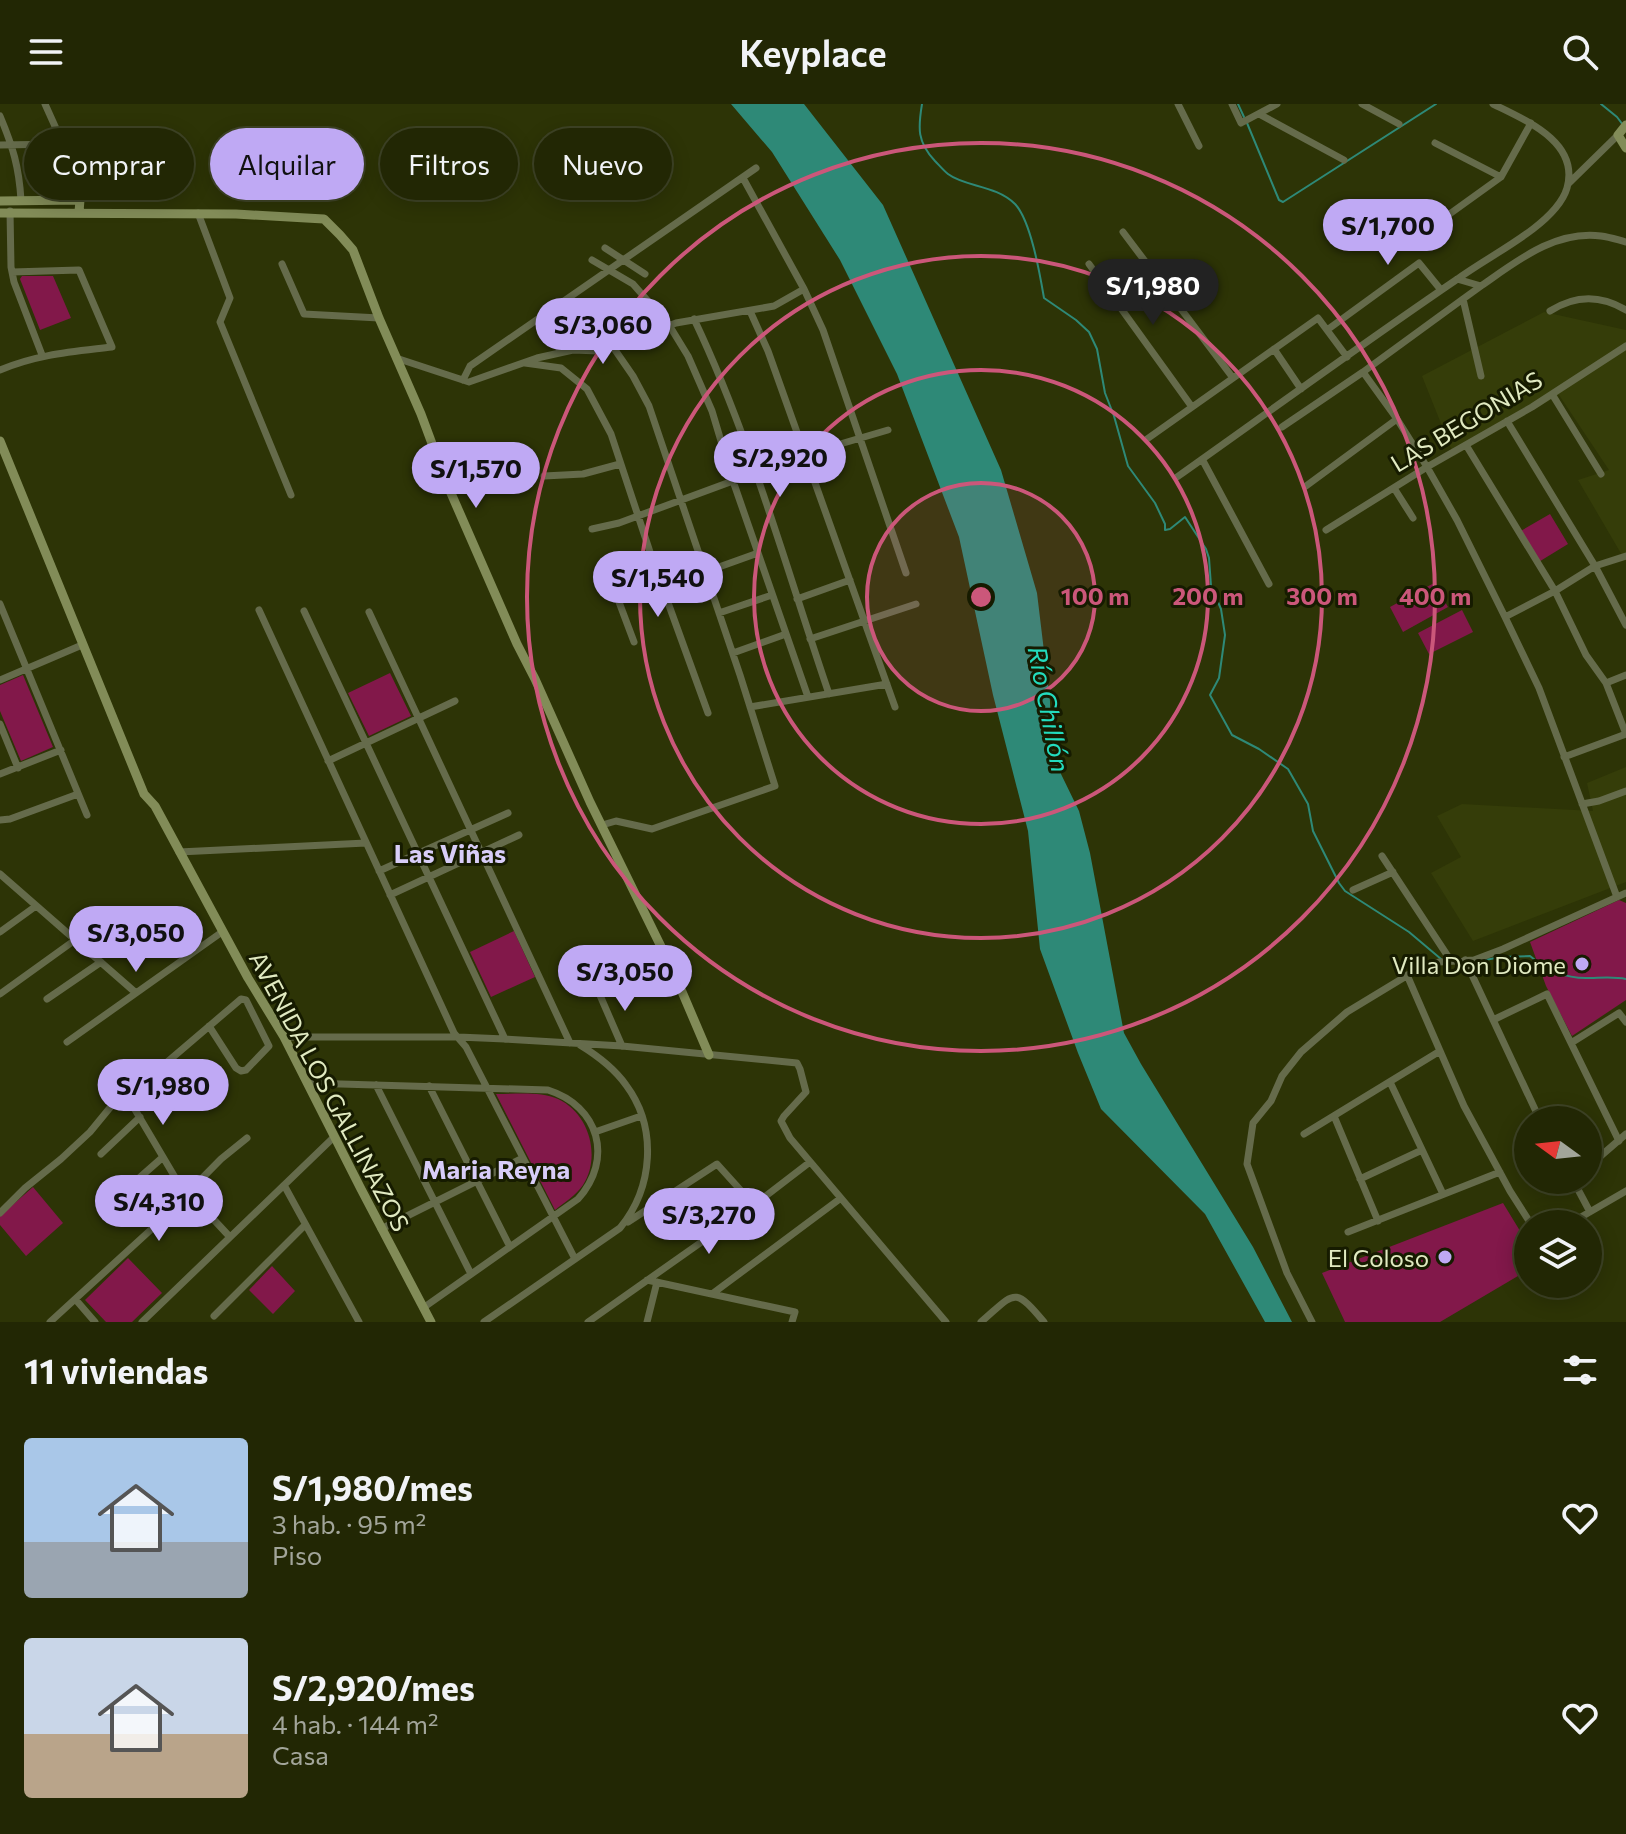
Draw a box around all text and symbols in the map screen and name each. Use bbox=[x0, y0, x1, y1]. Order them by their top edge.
icon: menu bbox=[24, 30, 68, 74]
text: Keyplace bbox=[739, 30, 887, 74]
icon: search bbox=[1558, 30, 1602, 74]
chip: Comprar bbox=[24, 128, 194, 200]
chip: Alquilar bbox=[210, 128, 364, 200]
chip: Filtros bbox=[380, 128, 518, 200]
chip: Nuevo bbox=[534, 128, 672, 200]
pin: S/1,700 bbox=[1314, 199, 1462, 267]
text: S/1,700 bbox=[1341, 209, 1435, 240]
pin: S/1,980 bbox=[1079, 259, 1227, 327]
text: S/1,980 bbox=[1106, 269, 1200, 300]
pin: S/3,060 bbox=[529, 298, 677, 366]
text: S/3,060 bbox=[554, 308, 652, 339]
street label: LAS BEGONIAS bbox=[1385, 364, 1547, 478]
pin: S/2,920 bbox=[706, 431, 854, 499]
text: S/2,920 bbox=[732, 441, 828, 472]
pin: S/1,570 bbox=[402, 442, 550, 510]
text: S/1,570 bbox=[430, 452, 522, 483]
pin: S/1,540 bbox=[584, 551, 732, 619]
text: S/1,540 bbox=[611, 561, 705, 592]
text: 100 m bbox=[1061, 581, 1129, 610]
text: 200 m bbox=[1173, 581, 1243, 610]
text: 300 m bbox=[1286, 581, 1358, 610]
text: 400 m bbox=[1399, 581, 1471, 610]
centre of rings bbox=[967, 583, 995, 611]
water label: Río Chillón bbox=[1023, 643, 1077, 775]
district label: Las Viñas bbox=[394, 837, 506, 868]
pin: S/3,050 bbox=[62, 906, 210, 974]
text: S/3,050 bbox=[87, 916, 185, 947]
pin: S/3,050 bbox=[551, 945, 699, 1013]
street label: AVENIDA LOS GALLINAZOS bbox=[244, 946, 416, 1236]
place label: Villa Don Diome bbox=[1392, 950, 1566, 979]
text: S/3,050 bbox=[576, 955, 674, 986]
marker: Villa Don Diome bbox=[1573, 955, 1591, 973]
pin: S/1,980 bbox=[89, 1059, 237, 1127]
text: S/1,980 bbox=[116, 1069, 210, 1100]
north arrow bbox=[1514, 1106, 1602, 1194]
map controls bbox=[1514, 1106, 1602, 1298]
district label: Maria Reyna bbox=[422, 1153, 570, 1184]
pin: S/4,310 bbox=[85, 1175, 233, 1243]
text: S/4,310 bbox=[113, 1185, 205, 1216]
pin: S/3,270 bbox=[635, 1188, 783, 1256]
text: S/3,270 bbox=[662, 1198, 756, 1229]
button: layers bbox=[1514, 1210, 1602, 1298]
place label: El Coloso bbox=[1328, 1243, 1429, 1272]
marker: El Coloso bbox=[1436, 1248, 1454, 1266]
icon: filters bbox=[1558, 1348, 1602, 1392]
text: 11 viviendas bbox=[24, 1349, 208, 1391]
text: S/1,980/mes bbox=[272, 1466, 473, 1508]
icon: home bbox=[88, 1470, 184, 1566]
icon: heart bbox=[1558, 1496, 1602, 1540]
text: 3 hab. · 95 m² bbox=[272, 1508, 426, 1539]
text: Piso bbox=[272, 1539, 322, 1570]
text: S/2,920/mes bbox=[272, 1666, 475, 1708]
icon: home bbox=[88, 1670, 184, 1766]
icon: heart bbox=[1558, 1696, 1602, 1740]
text: 4 hab. · 144 m² bbox=[272, 1708, 438, 1739]
text: Casa bbox=[272, 1739, 329, 1770]

